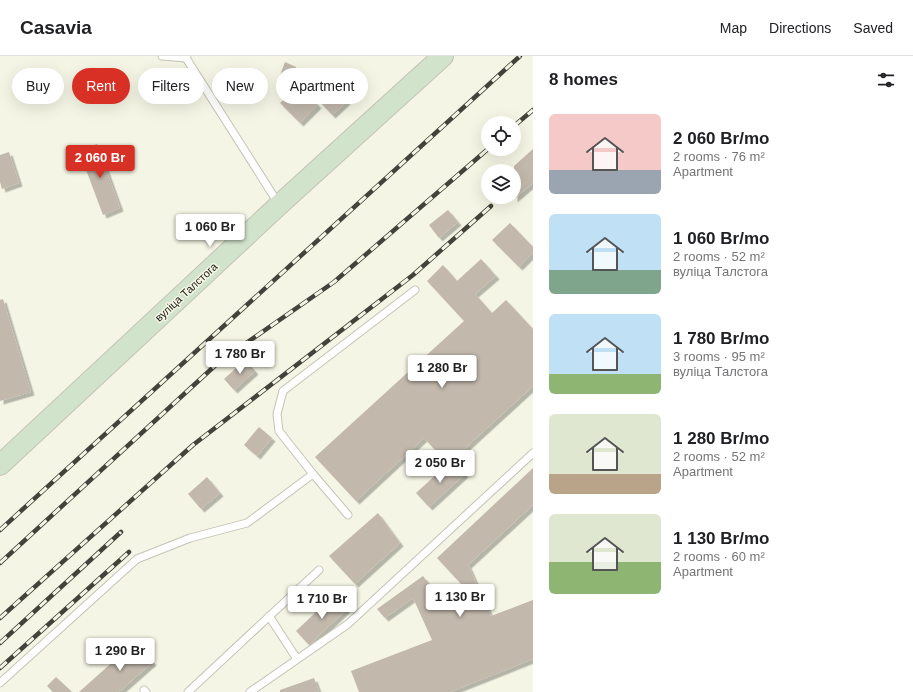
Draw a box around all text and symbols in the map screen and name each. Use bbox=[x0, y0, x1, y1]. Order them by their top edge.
text: Casavia bbox=[20, 17, 92, 38]
text: Map bbox=[720, 20, 747, 36]
text: Directions bbox=[769, 20, 831, 36]
text: Saved bbox=[853, 20, 893, 36]
chip: Buy bbox=[12, 68, 64, 104]
chip: Rent bbox=[72, 68, 130, 104]
chip: Filters bbox=[138, 68, 204, 104]
chip: New bbox=[212, 68, 268, 104]
chip: Apartment bbox=[276, 68, 368, 104]
icon: filters bbox=[875, 69, 897, 91]
text: 8 homes bbox=[549, 70, 618, 89]
map controls bbox=[481, 116, 521, 204]
button: locate bbox=[481, 116, 521, 156]
text: 2 060 Br/mo bbox=[673, 129, 769, 148]
icon: home bbox=[581, 130, 629, 178]
pin: 2 060 Br bbox=[59, 145, 141, 179]
text: 2 rooms · 76 m² bbox=[673, 149, 765, 164]
text: 2 060 Br bbox=[75, 150, 125, 165]
button: layers bbox=[481, 164, 521, 204]
text: Apartment bbox=[673, 164, 733, 179]
pin: 1 060 Br bbox=[169, 214, 251, 248]
text: 1 060 Br bbox=[185, 219, 235, 234]
text: 1 060 Br/mo bbox=[673, 229, 769, 248]
icon: home bbox=[581, 230, 629, 278]
text: 2 rooms · 52 m² bbox=[673, 249, 765, 264]
street label: вуліца Талстога bbox=[153, 260, 220, 324]
text: вуліца Талстога bbox=[673, 264, 768, 279]
text: 1 780 Br/mo bbox=[673, 329, 769, 348]
icon: home bbox=[581, 330, 629, 378]
pin: 1 780 Br bbox=[199, 341, 281, 375]
text: 1 780 Br bbox=[215, 346, 265, 361]
text: 3 rooms · 95 m² bbox=[673, 349, 765, 364]
pin: 1 280 Br bbox=[401, 355, 483, 389]
text: 1 280 Br bbox=[417, 360, 467, 375]
text: вуліца Талстога bbox=[673, 364, 768, 379]
text: 1 280 Br/mo bbox=[673, 429, 769, 448]
icon: home bbox=[581, 430, 629, 478]
text: 2 rooms · 52 m² bbox=[673, 449, 765, 464]
pin: 2 050 Br bbox=[399, 450, 481, 484]
text: 2 050 Br bbox=[415, 455, 465, 470]
text: Apartment bbox=[673, 464, 733, 479]
text: 1 130 Br/mo bbox=[673, 529, 769, 548]
icon: home bbox=[581, 530, 629, 578]
text: 2 rooms · 60 m² bbox=[673, 549, 765, 564]
text: Apartment bbox=[673, 564, 733, 579]
pin: 1 130 Br bbox=[419, 584, 501, 618]
pin: 1 710 Br bbox=[281, 586, 363, 620]
text: 1 130 Br bbox=[435, 589, 485, 604]
text: 1 710 Br bbox=[297, 591, 347, 606]
pin: 1 290 Br bbox=[79, 638, 161, 672]
text: 1 290 Br bbox=[95, 643, 145, 658]

